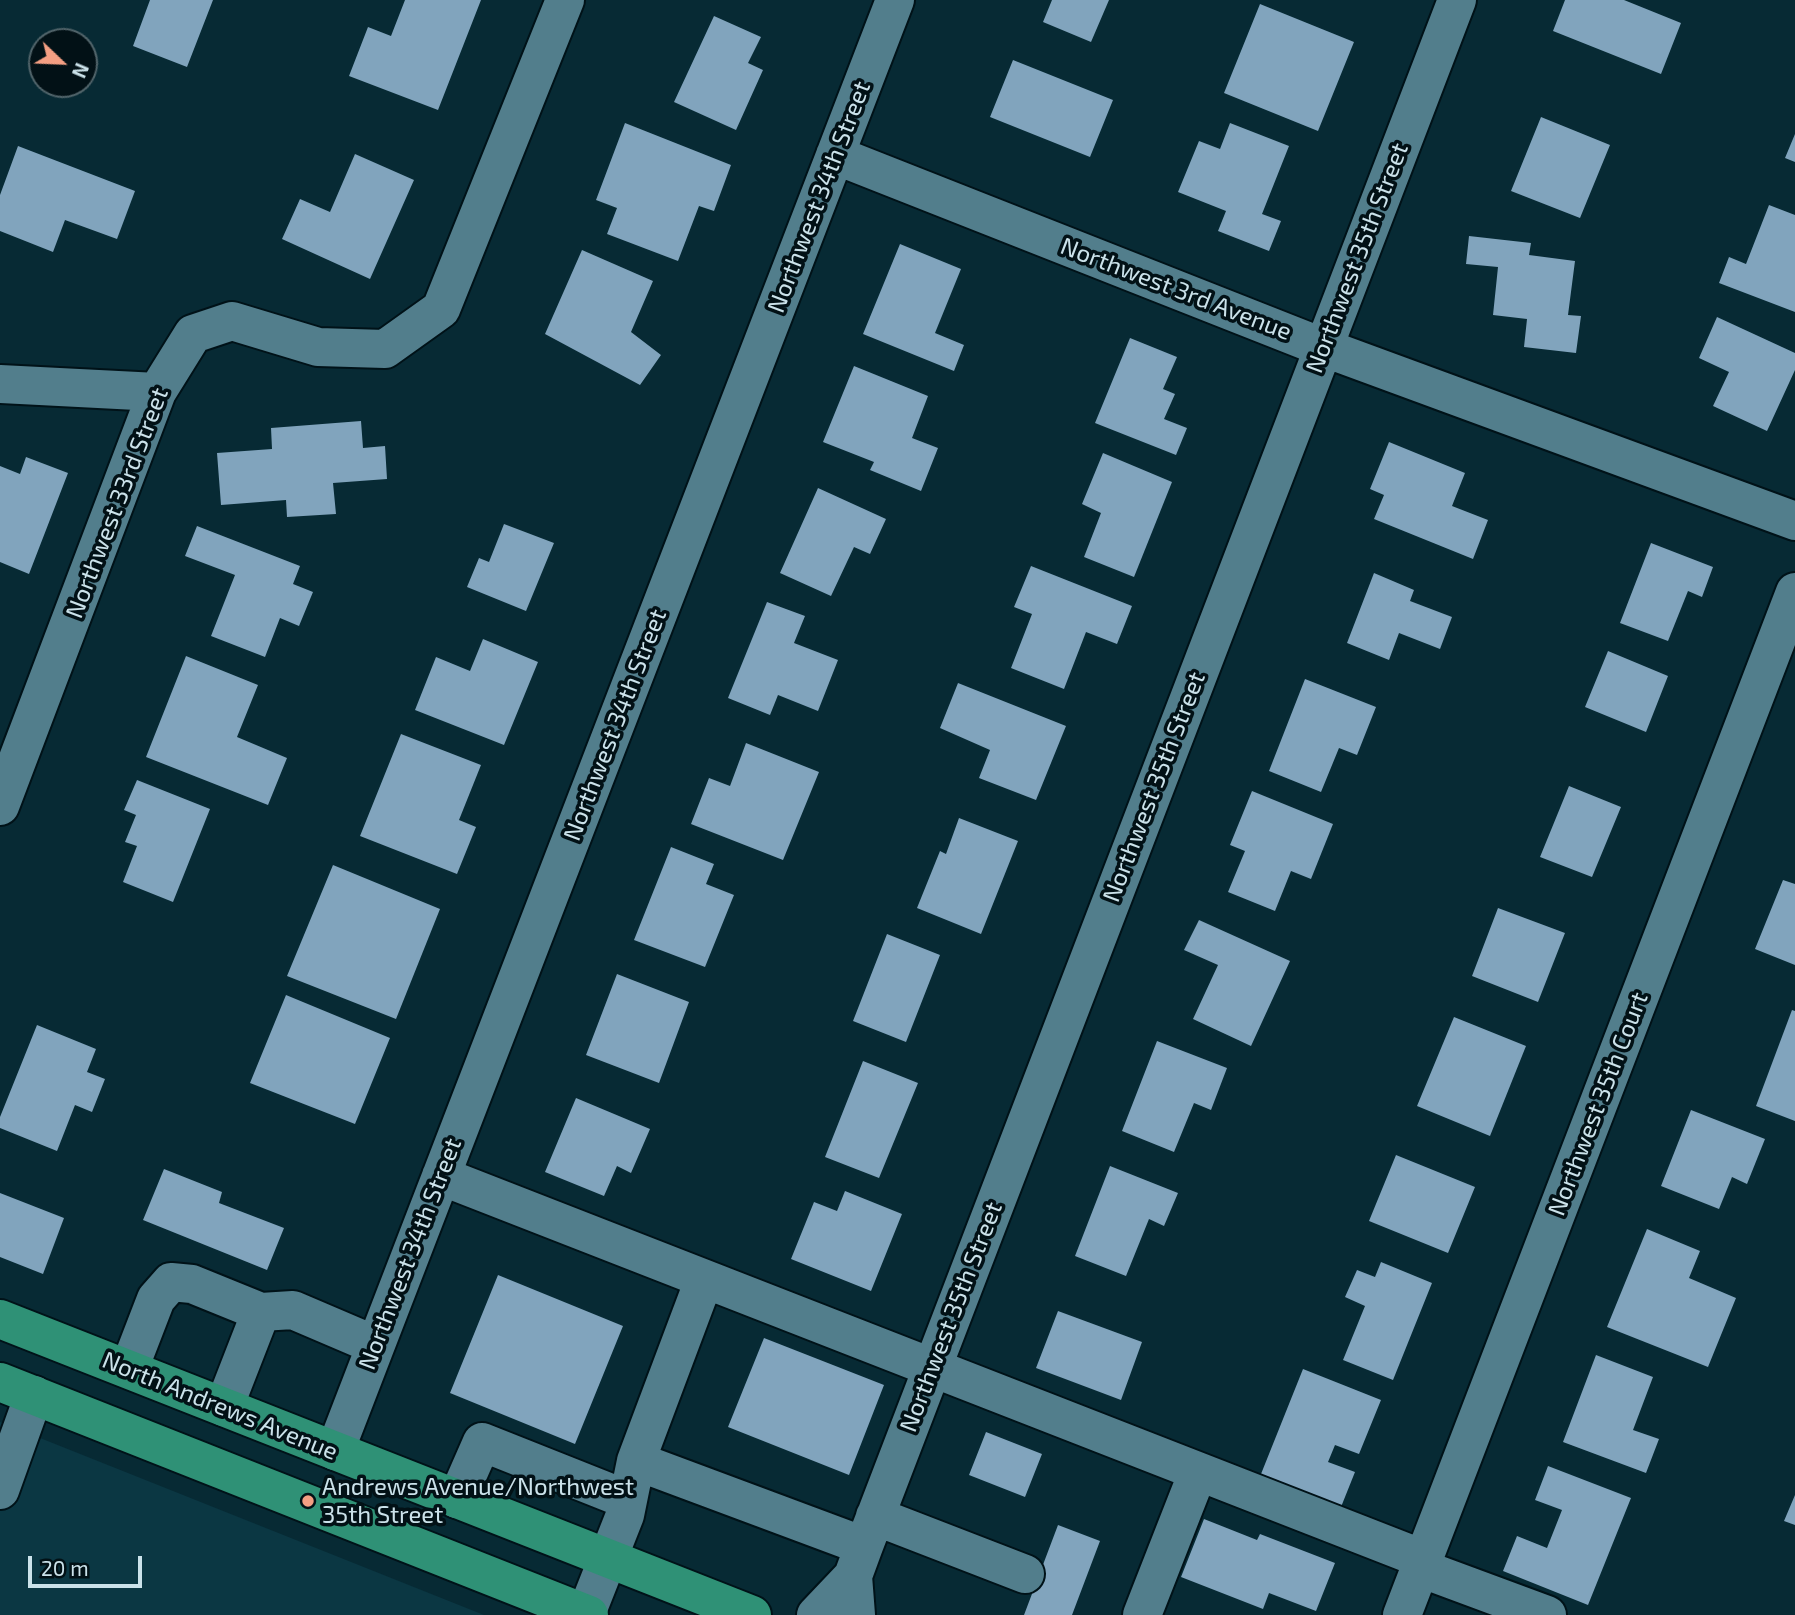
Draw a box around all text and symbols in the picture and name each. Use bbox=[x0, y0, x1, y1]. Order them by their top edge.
north arrow bbox=[28, 28, 98, 98]
text: N bbox=[68, 60, 94, 81]
street label: Northwest 34th Street bbox=[762, 77, 876, 317]
street label: Northwest 35th Street bbox=[1300, 139, 1414, 377]
street label: Northwest 3rd Avenue bbox=[1057, 232, 1295, 346]
street label: Northwest 33rd Street bbox=[60, 384, 174, 622]
street label: Northwest 34th Street bbox=[558, 605, 672, 845]
street label: Northwest 35th Street bbox=[1097, 668, 1211, 906]
street label: Northwest 35th Court bbox=[1542, 988, 1654, 1220]
street label: Northwest 34th Street bbox=[353, 1134, 467, 1374]
street label: Northwest 35th Street bbox=[894, 1198, 1008, 1436]
street label: North Andrews Avenue bbox=[98, 1346, 342, 1466]
place label: Andrews Avenue/Northwest 35th Street bbox=[322, 1473, 634, 1529]
marker: Andrews Avenue/Northwest 35th Street bbox=[300, 1493, 316, 1509]
scale bar bbox=[32, 1542, 145, 1586]
text: 20 m bbox=[41, 1555, 89, 1580]

